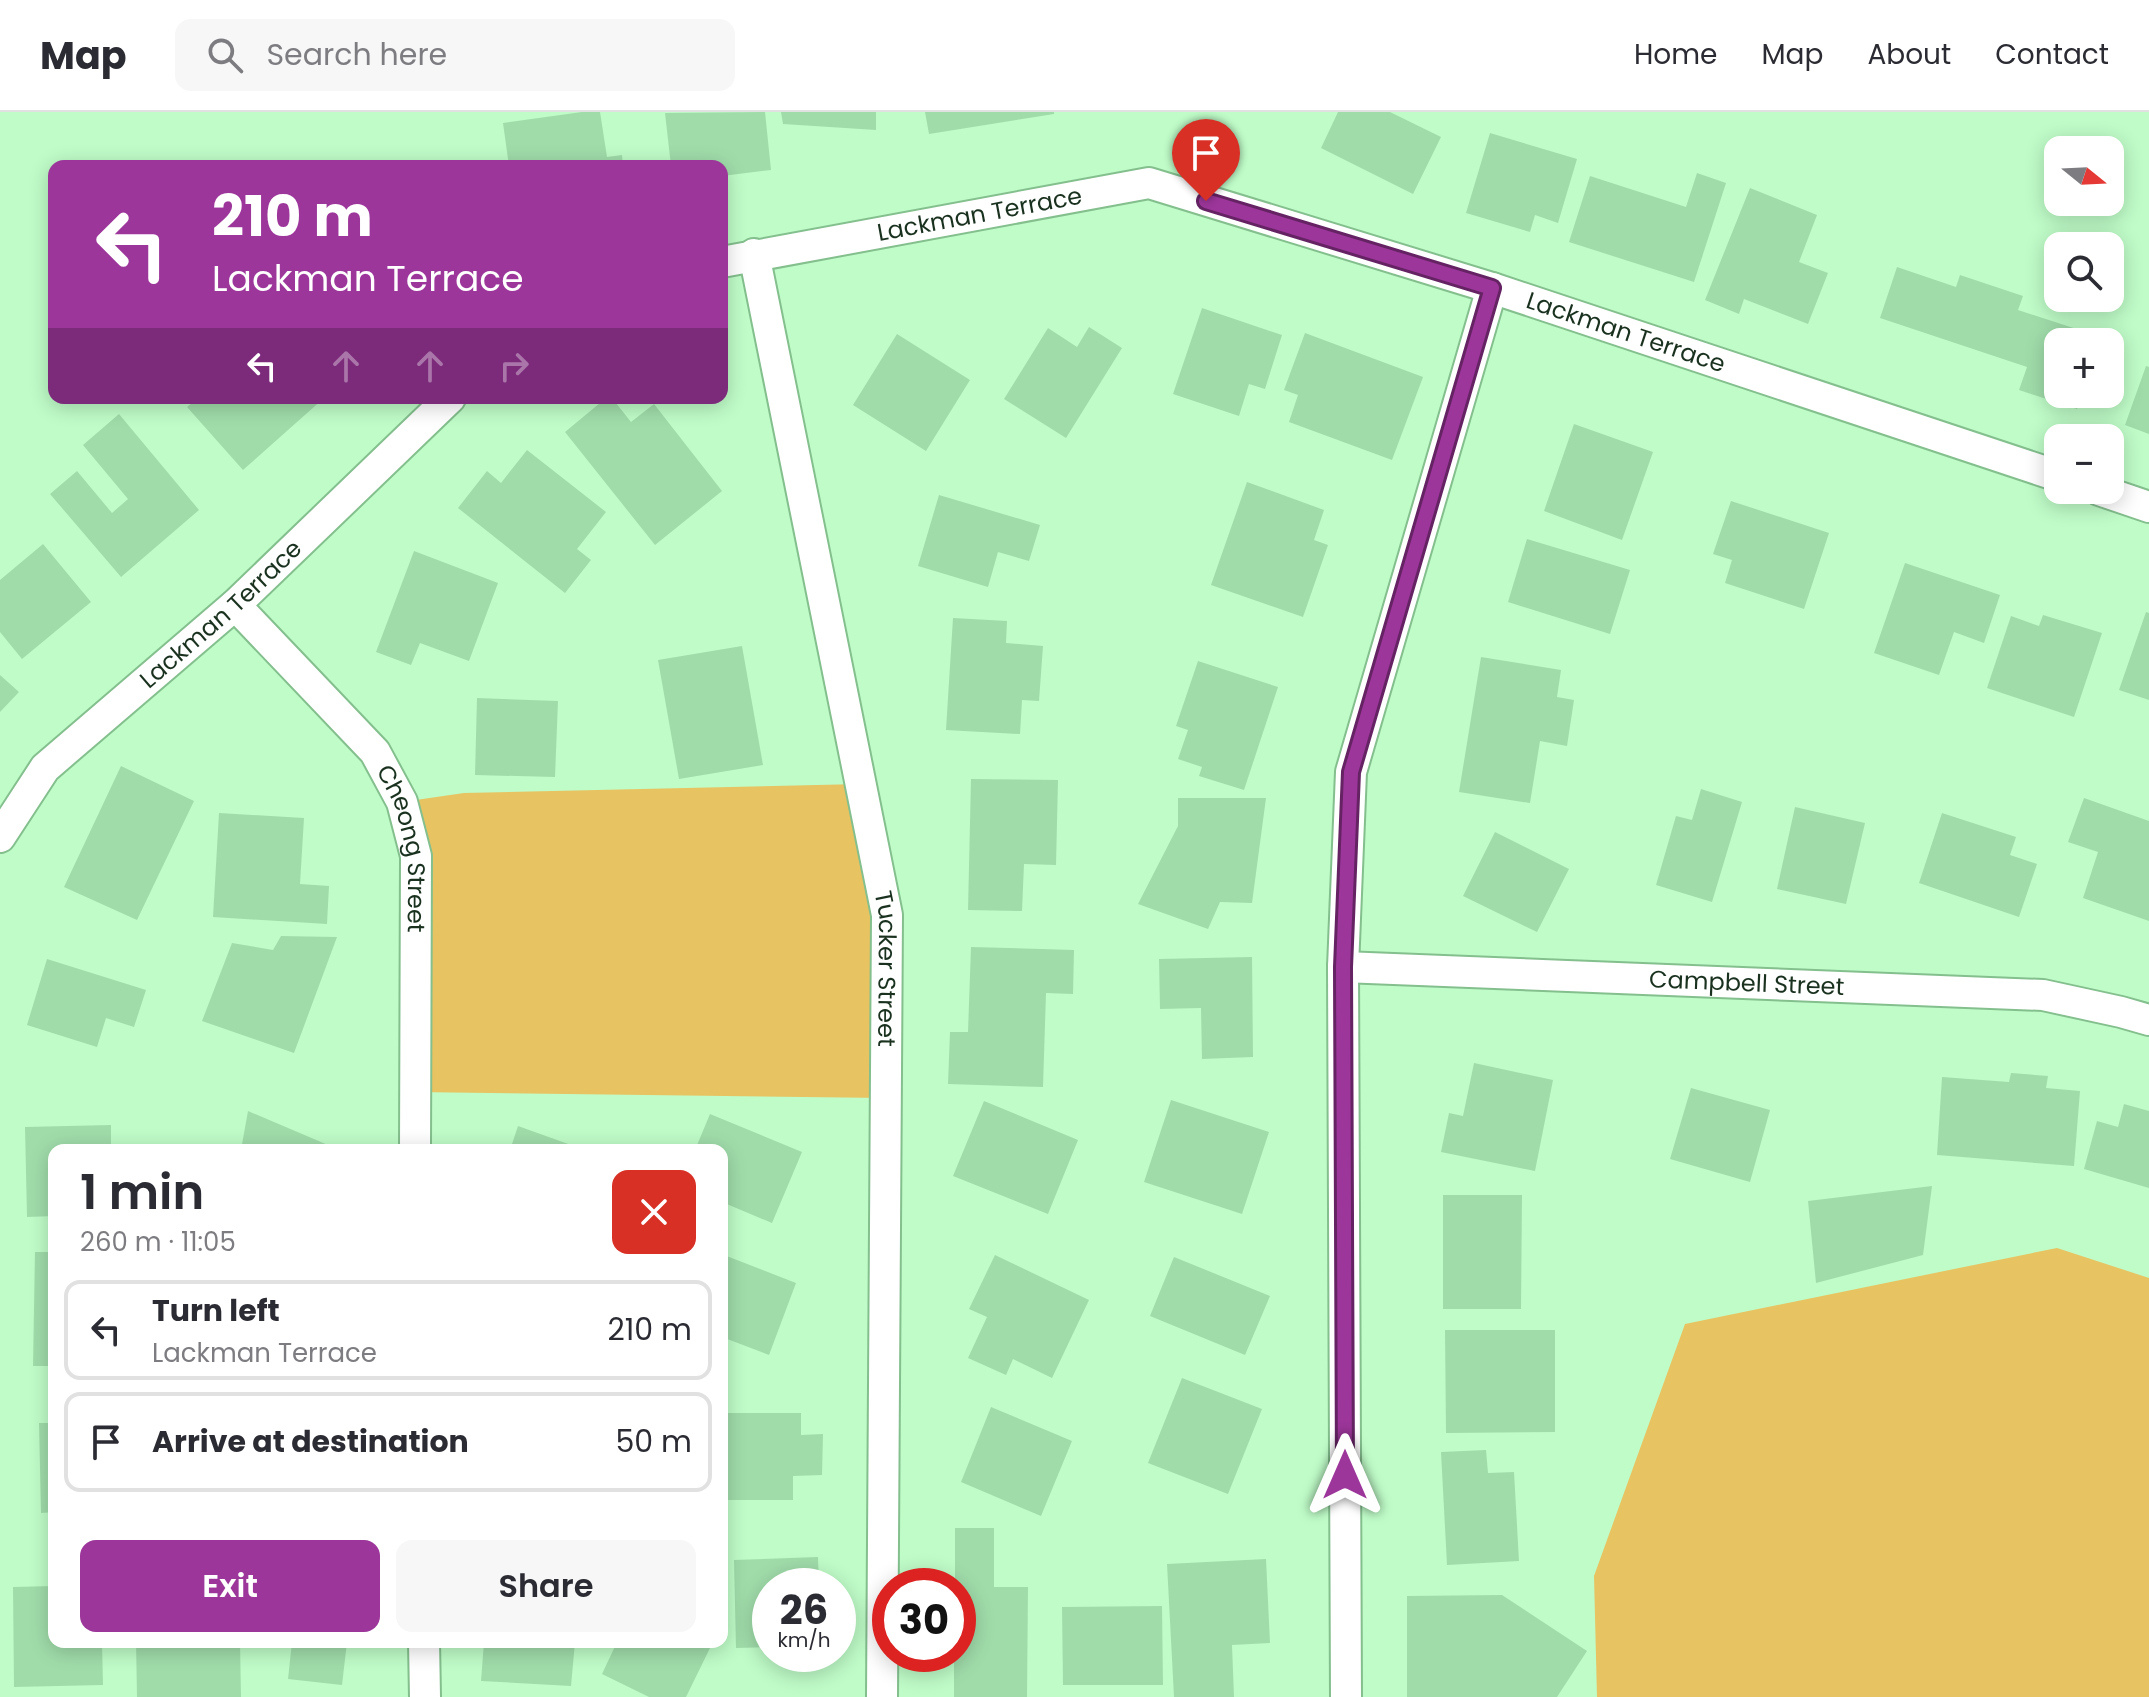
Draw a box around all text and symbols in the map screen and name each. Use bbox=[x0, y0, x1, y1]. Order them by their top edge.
search box bbox=[175, 19, 735, 91]
text: Map bbox=[40, 29, 127, 82]
icon: search bbox=[203, 33, 247, 77]
text: Search here bbox=[267, 33, 447, 76]
text: Home bbox=[1634, 35, 1717, 74]
text: Map bbox=[1761, 35, 1823, 74]
text: About bbox=[1867, 35, 1951, 74]
text: Contact bbox=[1995, 35, 2109, 74]
pin bbox=[1172, 119, 1240, 201]
icon: arrive bbox=[1184, 131, 1228, 175]
north arrow bbox=[2044, 136, 2124, 216]
map controls bbox=[2044, 136, 2124, 504]
text: 210 m bbox=[212, 177, 373, 256]
street label: Lackman Terrace bbox=[874, 179, 1085, 249]
icon: left bbox=[80, 192, 184, 296]
button: search bbox=[2044, 232, 2124, 312]
text: Lackman Terrace bbox=[212, 253, 524, 304]
street label: Lackman Terrace bbox=[1522, 284, 1730, 380]
button: + bbox=[2044, 328, 2124, 408]
icon: left bbox=[240, 344, 284, 388]
icon: ahead bbox=[324, 344, 368, 388]
icon: ahead bbox=[408, 344, 452, 388]
icon: right bbox=[492, 344, 536, 388]
button: − bbox=[2044, 424, 2124, 504]
street label: Lackman Terrace bbox=[132, 532, 309, 696]
street label: Cheong Street bbox=[369, 759, 433, 933]
street label: Tucker Street bbox=[867, 888, 904, 1047]
street label: Campbell Street bbox=[1648, 962, 1845, 1003]
text: 1 min bbox=[80, 1159, 204, 1226]
button: close bbox=[612, 1170, 696, 1254]
text: 260 m · 11:05 bbox=[80, 1224, 236, 1260]
text: Turn left bbox=[152, 1289, 280, 1332]
icon: left bbox=[84, 1308, 128, 1352]
text: 210 m bbox=[607, 1308, 692, 1351]
text: Lackman Terrace bbox=[152, 1335, 377, 1371]
icon: arrive bbox=[84, 1420, 128, 1464]
text: Arrive at destination bbox=[152, 1420, 469, 1463]
text: 50 m bbox=[615, 1420, 692, 1463]
position arrow bbox=[1303, 1433, 1387, 1517]
button: Exit bbox=[80, 1540, 380, 1632]
button: Share bbox=[396, 1540, 696, 1632]
speed limit sign: 30 bbox=[872, 1568, 976, 1672]
text: 26 bbox=[780, 1582, 828, 1638]
text: km/h bbox=[777, 1626, 831, 1654]

